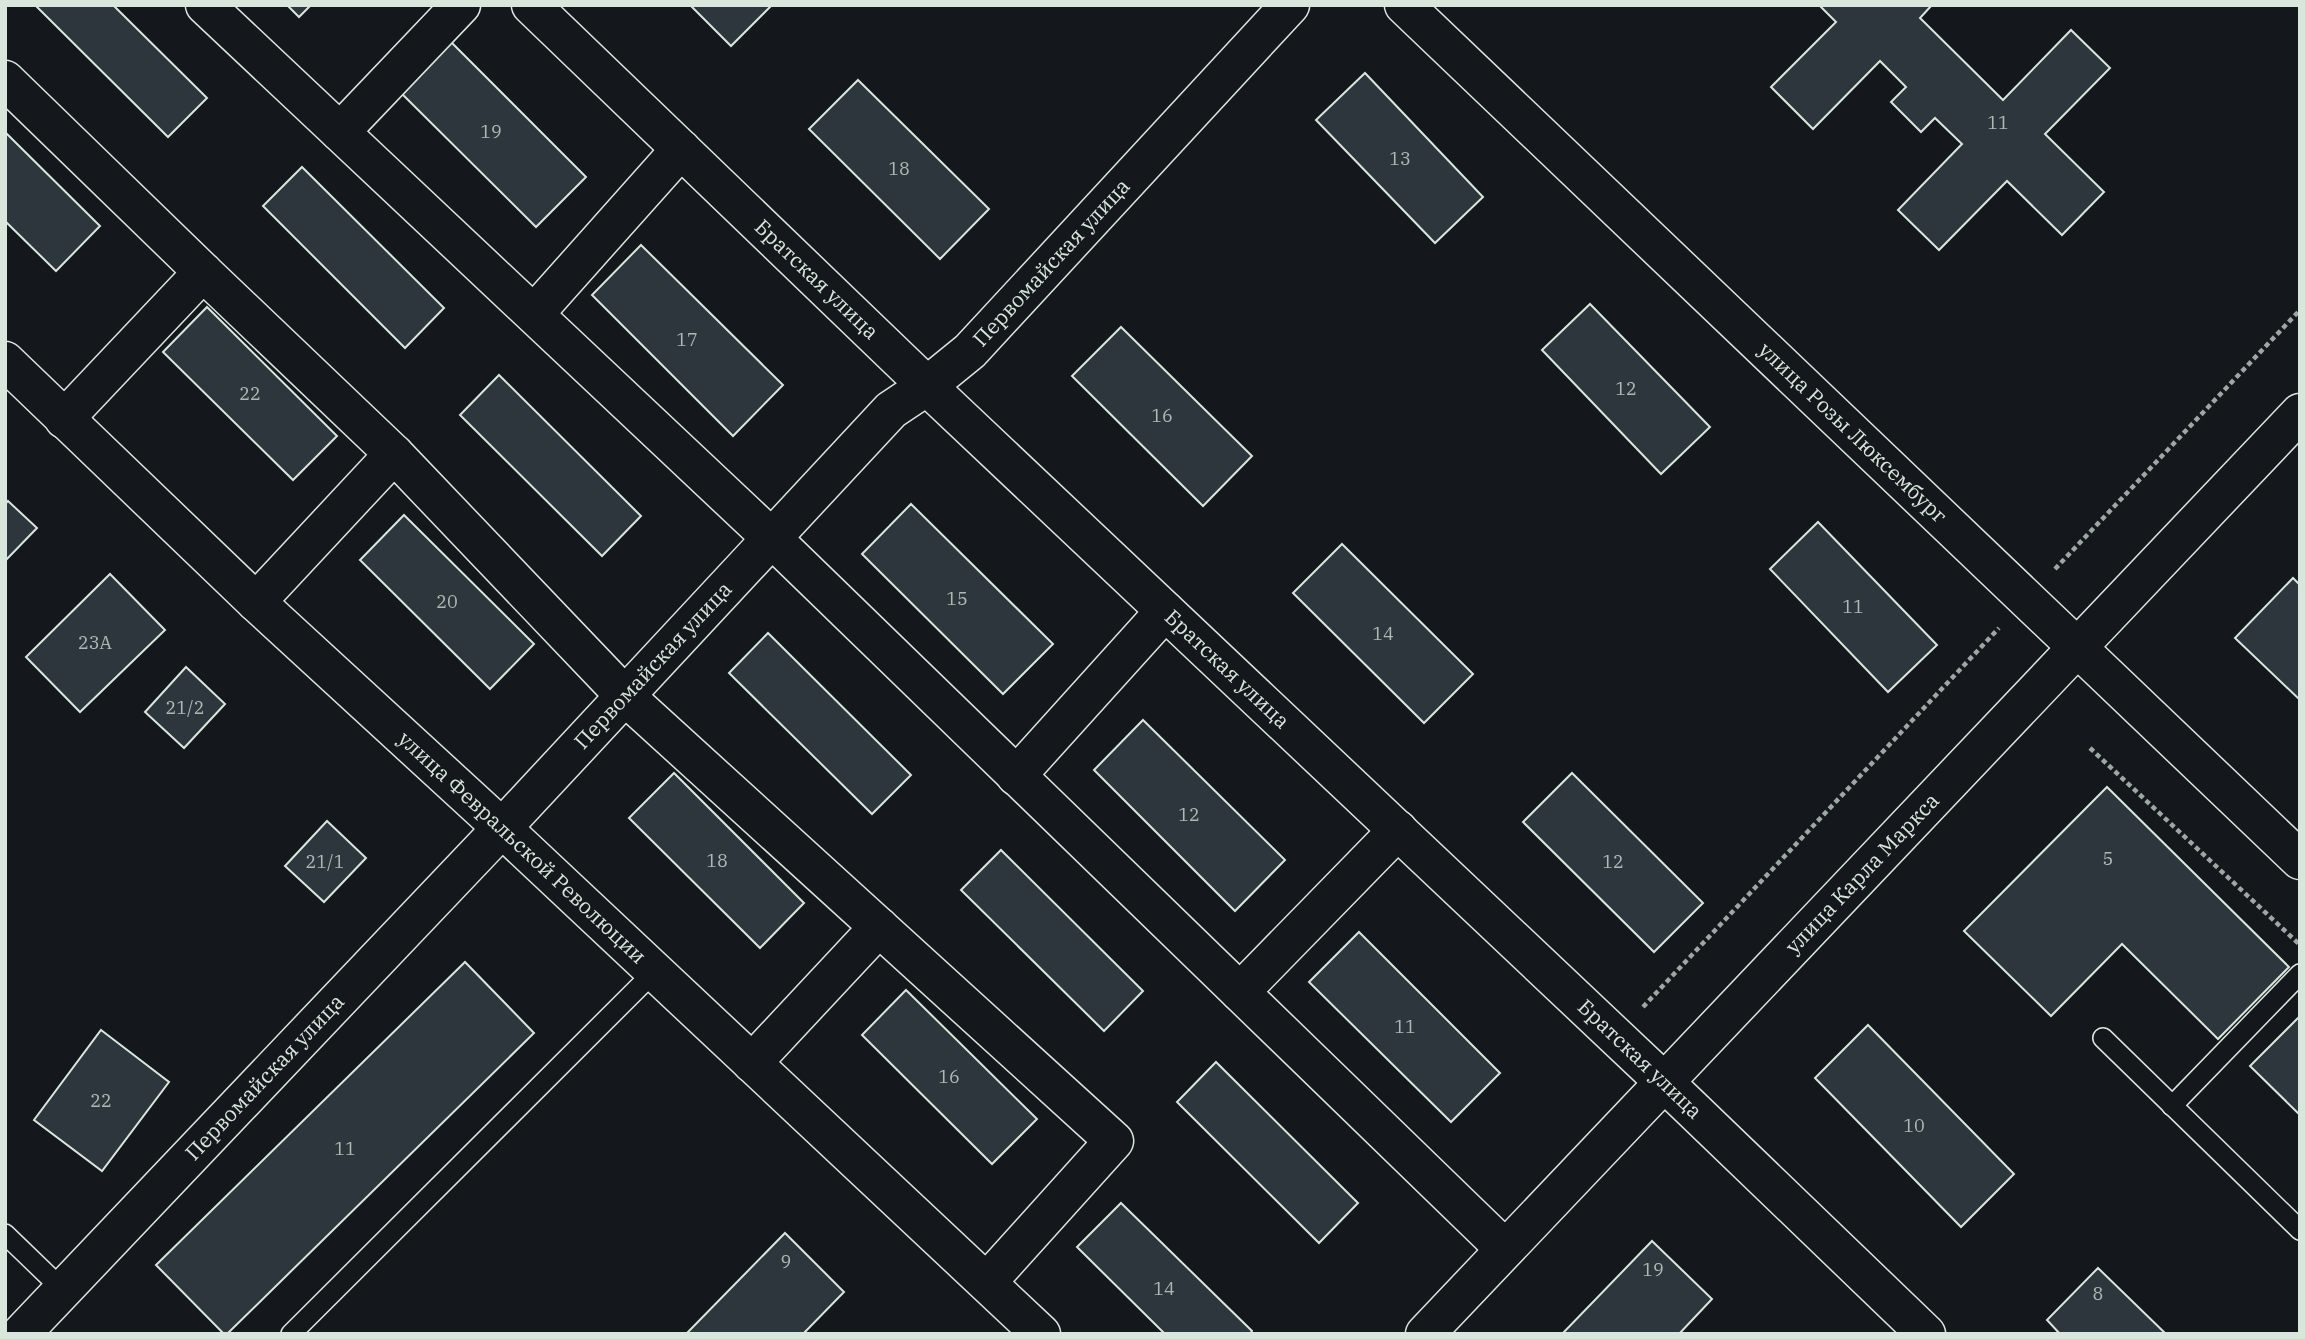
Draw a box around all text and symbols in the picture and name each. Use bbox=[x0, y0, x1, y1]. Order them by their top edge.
house number: 11 bbox=[1987, 111, 2009, 134]
house number: 19 bbox=[480, 120, 502, 143]
house number: 13 bbox=[1389, 147, 1411, 170]
house number: 18 bbox=[888, 157, 910, 180]
street label: Первомайская улица bbox=[966, 172, 1136, 352]
street label: Братская улица bbox=[749, 213, 885, 345]
house number: 17 bbox=[676, 328, 698, 351]
street label: улица Розы Люксембург bbox=[1753, 336, 1954, 529]
house number: 12 bbox=[1615, 377, 1637, 400]
house number: 22 bbox=[239, 382, 261, 405]
house number: 16 bbox=[1151, 404, 1173, 427]
street label: Первомайская улица bbox=[567, 575, 737, 755]
house number: 15 bbox=[946, 587, 968, 610]
house number: 20 bbox=[436, 590, 458, 613]
house number: 11 bbox=[1842, 595, 1864, 618]
street label: Братская улица bbox=[1159, 603, 1296, 734]
house number: 14 bbox=[1372, 622, 1394, 645]
house number: 23А bbox=[78, 631, 113, 654]
house number: 21/2 bbox=[166, 696, 205, 719]
street label: улица Февральской Революции bbox=[393, 724, 653, 969]
street label: улица Карла Маркса bbox=[1779, 787, 1945, 959]
house number: 12 bbox=[1178, 803, 1200, 826]
house number: 5 bbox=[2103, 847, 2113, 870]
house number: 18 bbox=[706, 849, 728, 872]
house number: 21/1 bbox=[306, 850, 345, 873]
house number: 12 bbox=[1602, 850, 1624, 873]
street label: Первомайская улица bbox=[178, 988, 350, 1166]
street label: Братская улица bbox=[1572, 993, 1709, 1124]
house number: 11 bbox=[1394, 1015, 1416, 1038]
house number: 16 bbox=[938, 1065, 960, 1088]
house number: 22 bbox=[90, 1089, 112, 1112]
house number: 10 bbox=[1903, 1114, 1925, 1137]
house number: 11 bbox=[334, 1137, 356, 1160]
house number: 9 bbox=[781, 1250, 791, 1273]
house number: 19 bbox=[1642, 1258, 1664, 1281]
house number: 14 bbox=[1153, 1277, 1175, 1300]
house number: 8 bbox=[2093, 1282, 2103, 1305]

